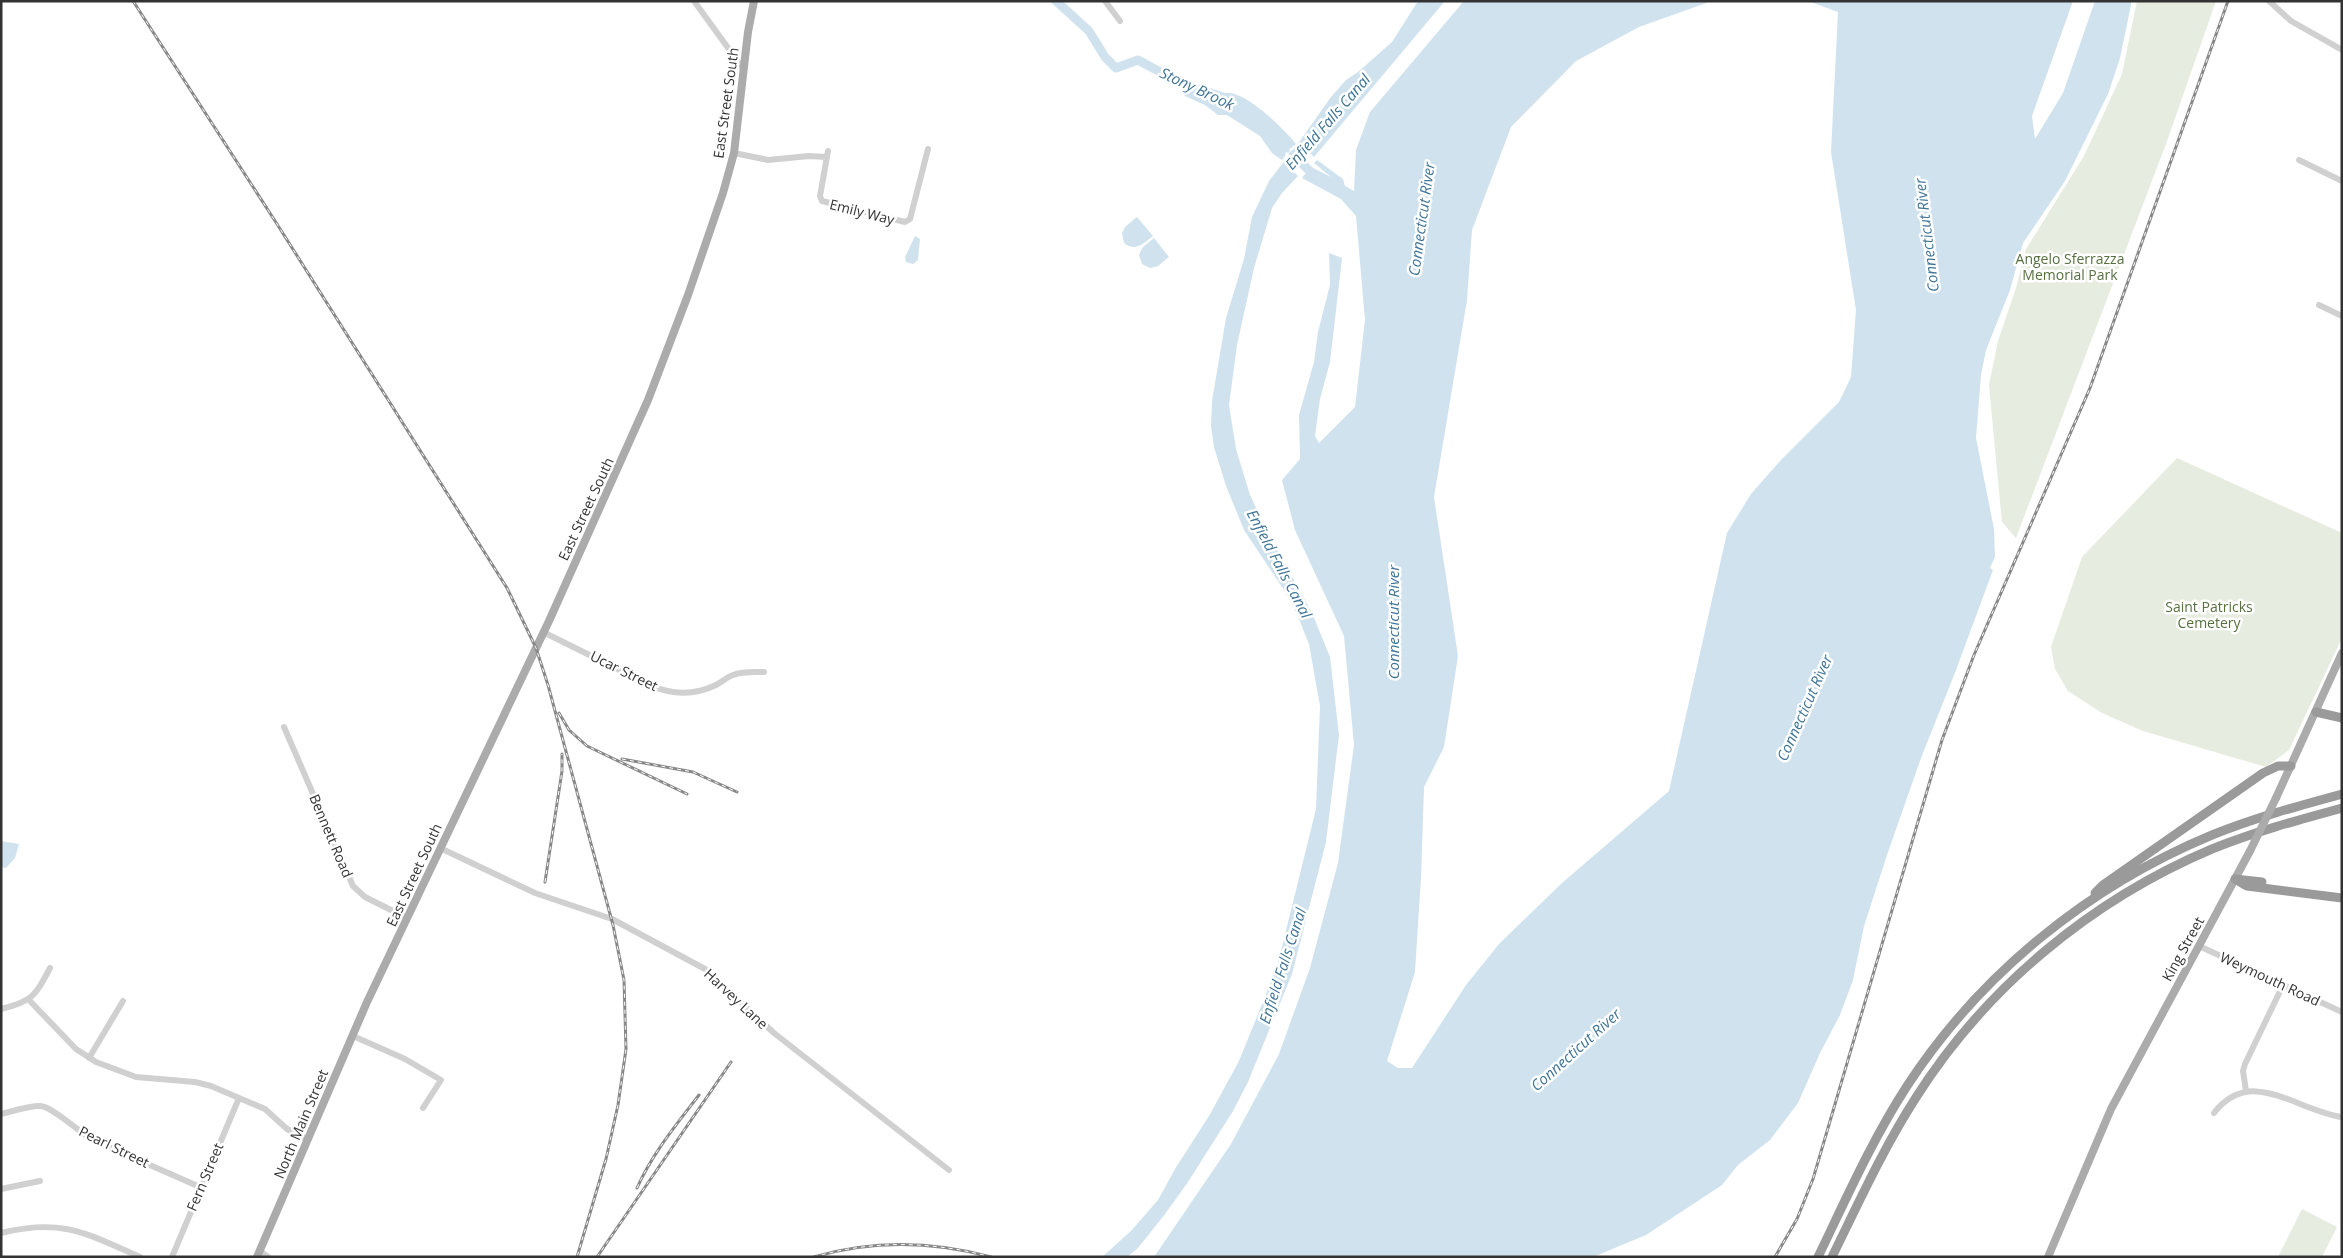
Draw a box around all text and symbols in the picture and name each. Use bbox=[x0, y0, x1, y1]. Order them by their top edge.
street label: East Street South bbox=[708, 46, 743, 160]
water label: Stony Brook bbox=[1157, 62, 1238, 114]
water label: Enfield Falls Canal bbox=[1280, 68, 1375, 173]
water label: Connecticut River bbox=[1403, 160, 1439, 277]
water label: Connecticut River bbox=[1909, 176, 1943, 293]
street label: Emily Way bbox=[828, 194, 897, 229]
park label: Angelo Sferrazza Memorial Park bbox=[2016, 249, 2124, 284]
street label: East Street South bbox=[553, 454, 618, 563]
water label: Enfield Falls Canal bbox=[1243, 506, 1318, 622]
water label: Connecticut River bbox=[1383, 564, 1403, 679]
park label: Saint Patricks Cemetery bbox=[2165, 597, 2253, 632]
street label: Ucar Street bbox=[587, 646, 661, 695]
water label: Connecticut River bbox=[1772, 650, 1837, 764]
street label: Bennett Road bbox=[305, 791, 358, 880]
street label: East Street South bbox=[381, 820, 446, 929]
water label: Enfield Falls Canal bbox=[1254, 904, 1311, 1026]
street label: King Street bbox=[2157, 913, 2208, 984]
street label: Weymouth Road bbox=[2217, 947, 2323, 1010]
street label: Harvey Lane bbox=[700, 964, 772, 1033]
water label: Connecticut River bbox=[1526, 1003, 1625, 1095]
street label: North Main Street bbox=[269, 1066, 332, 1181]
street label: Pearl Street bbox=[76, 1121, 153, 1172]
street label: Fern Street bbox=[182, 1140, 227, 1214]

